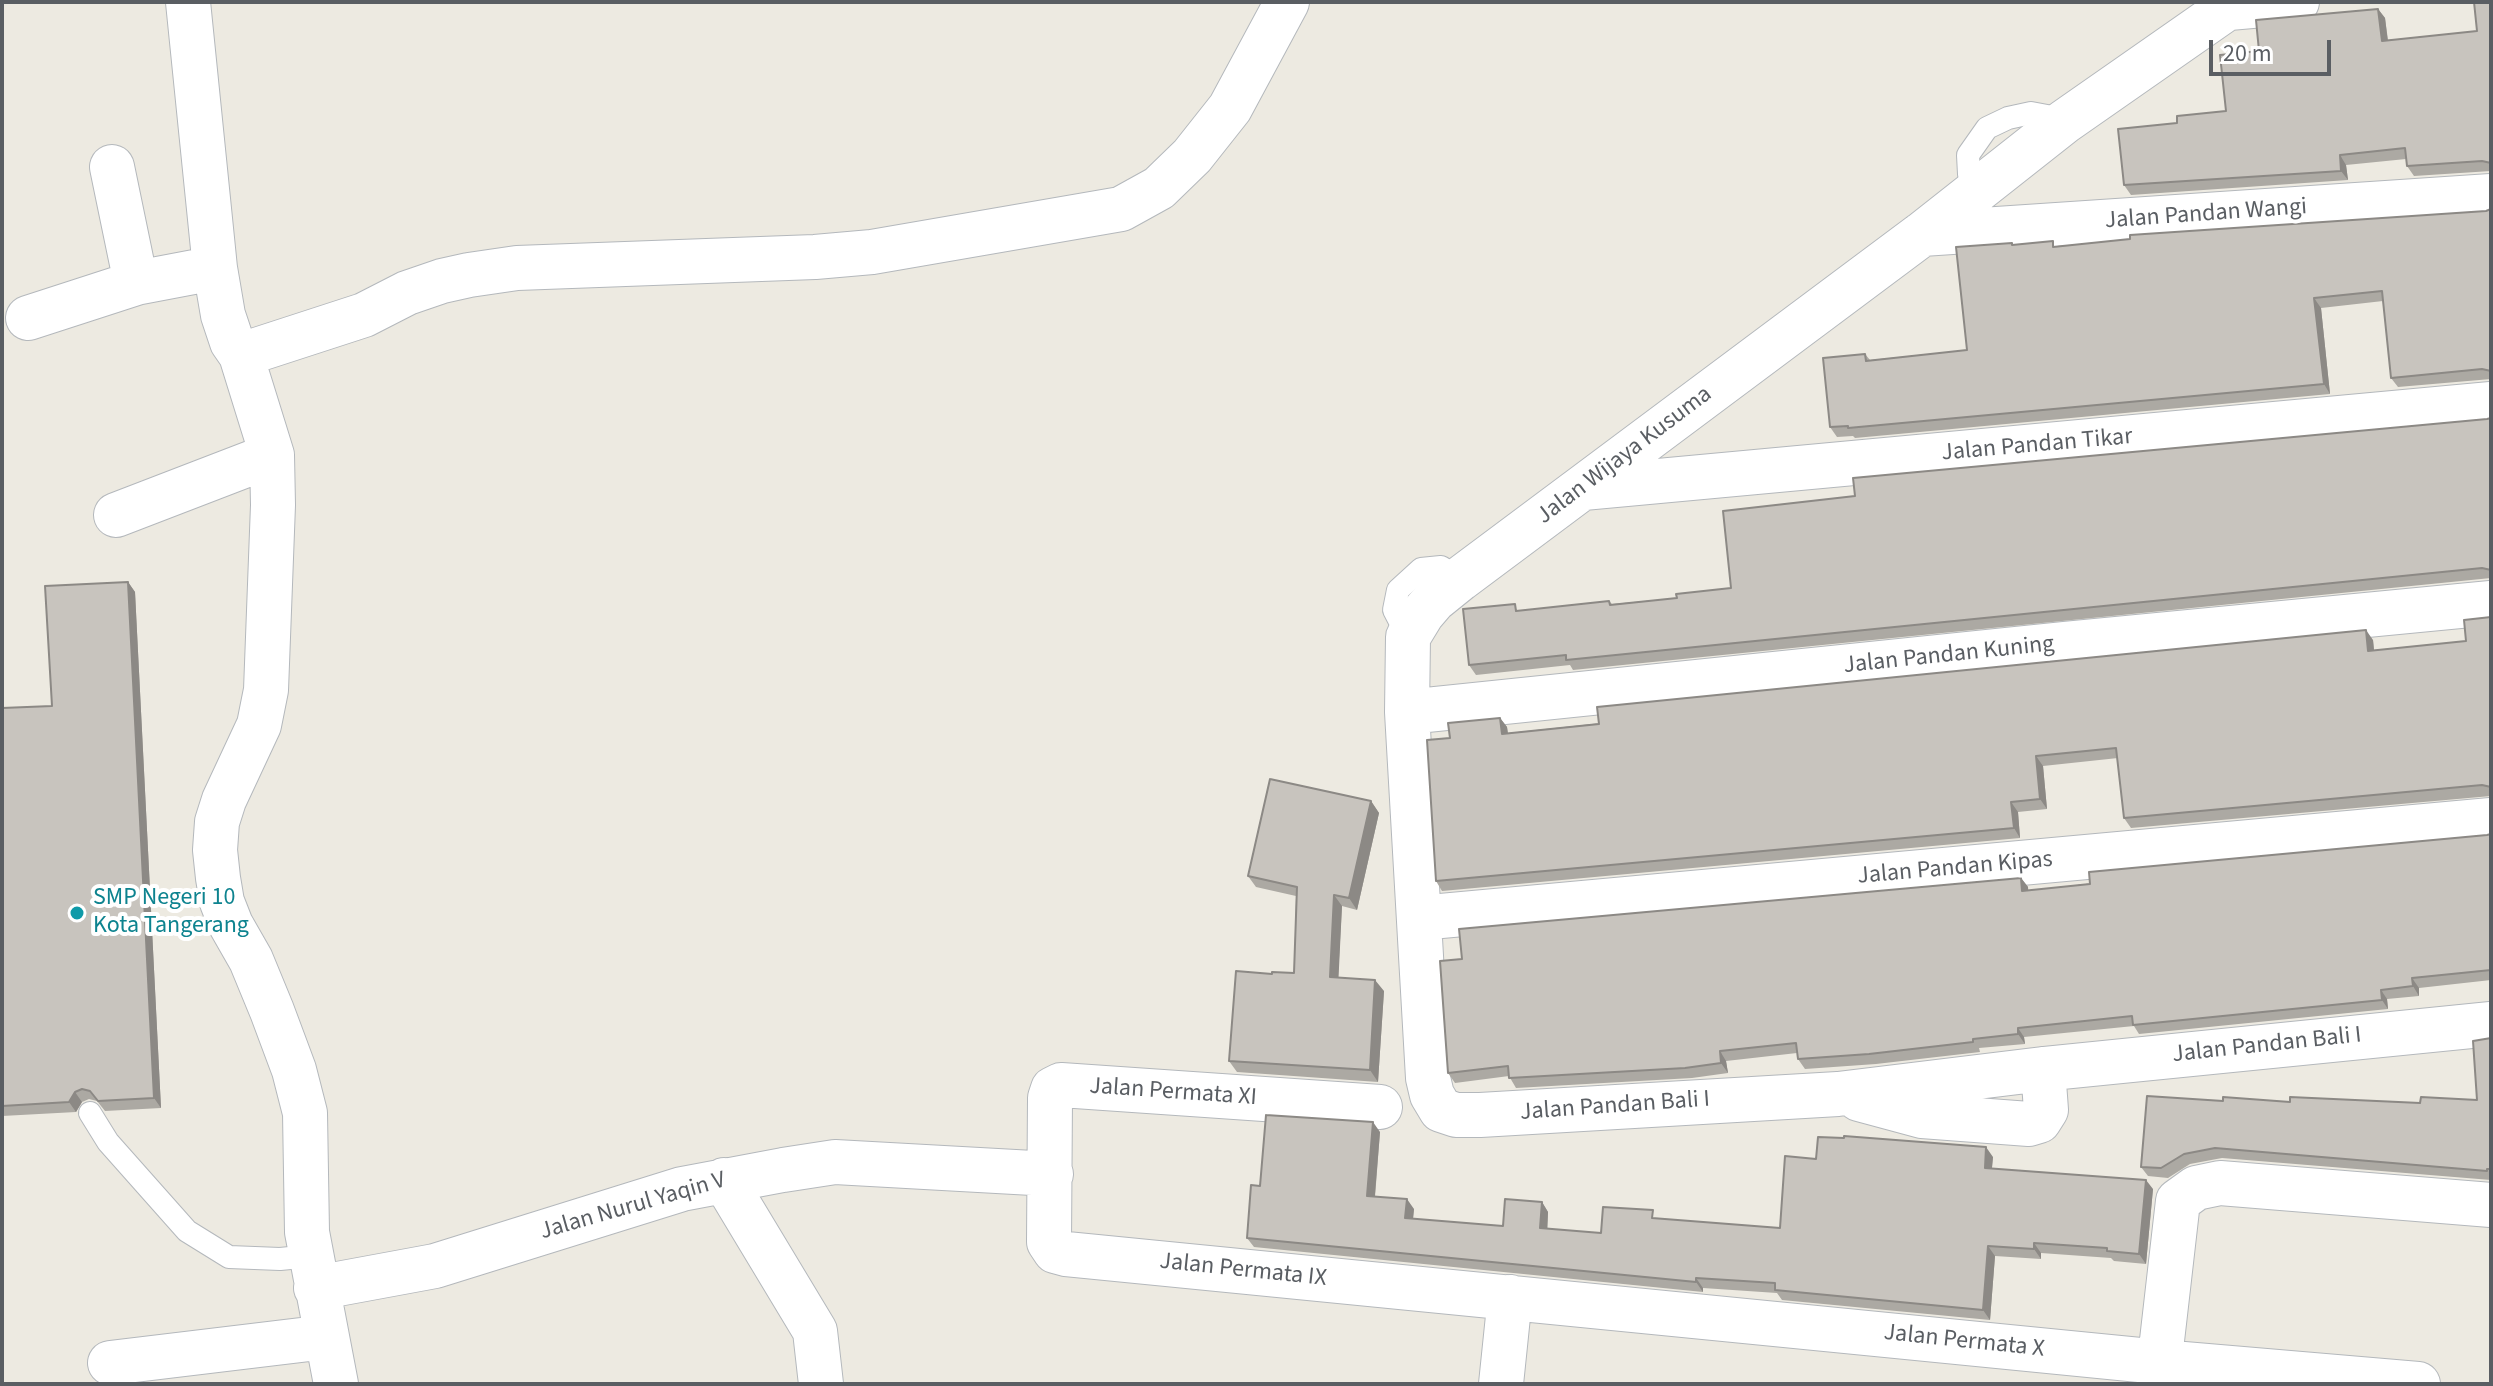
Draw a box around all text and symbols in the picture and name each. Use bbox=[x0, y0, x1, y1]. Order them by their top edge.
scale bar bbox=[2213, 24, 2335, 74]
text: 20 m bbox=[2223, 36, 2272, 71]
street label: Jalan Pandan Wangi bbox=[2104, 194, 2308, 236]
street label: Jalan Wijaya Kusuma bbox=[1532, 381, 1718, 531]
street label: Jalan Pandan Tikar bbox=[1940, 423, 2134, 469]
street label: Jalan Pandan Kuning bbox=[1842, 631, 2056, 681]
street label: Jalan Pandan Kipas bbox=[1856, 846, 2054, 892]
place label: SMP Negeri 10 Kota Tangerang bbox=[93, 885, 249, 941]
marker: SMP Negeri 10 Kota Tangerang bbox=[68, 904, 86, 922]
street label: Jalan Pandan Bali I bbox=[2171, 1022, 2363, 1070]
street label: Jalan Permata XI bbox=[1088, 1073, 1258, 1113]
street label: Jalan Pandan Bali I bbox=[1519, 1086, 1711, 1128]
street label: Jalan Nurul Yaqin V bbox=[537, 1167, 729, 1247]
street label: Jalan Permata IX bbox=[1158, 1248, 1328, 1294]
street label: Jalan Permata X bbox=[1882, 1319, 2046, 1365]

